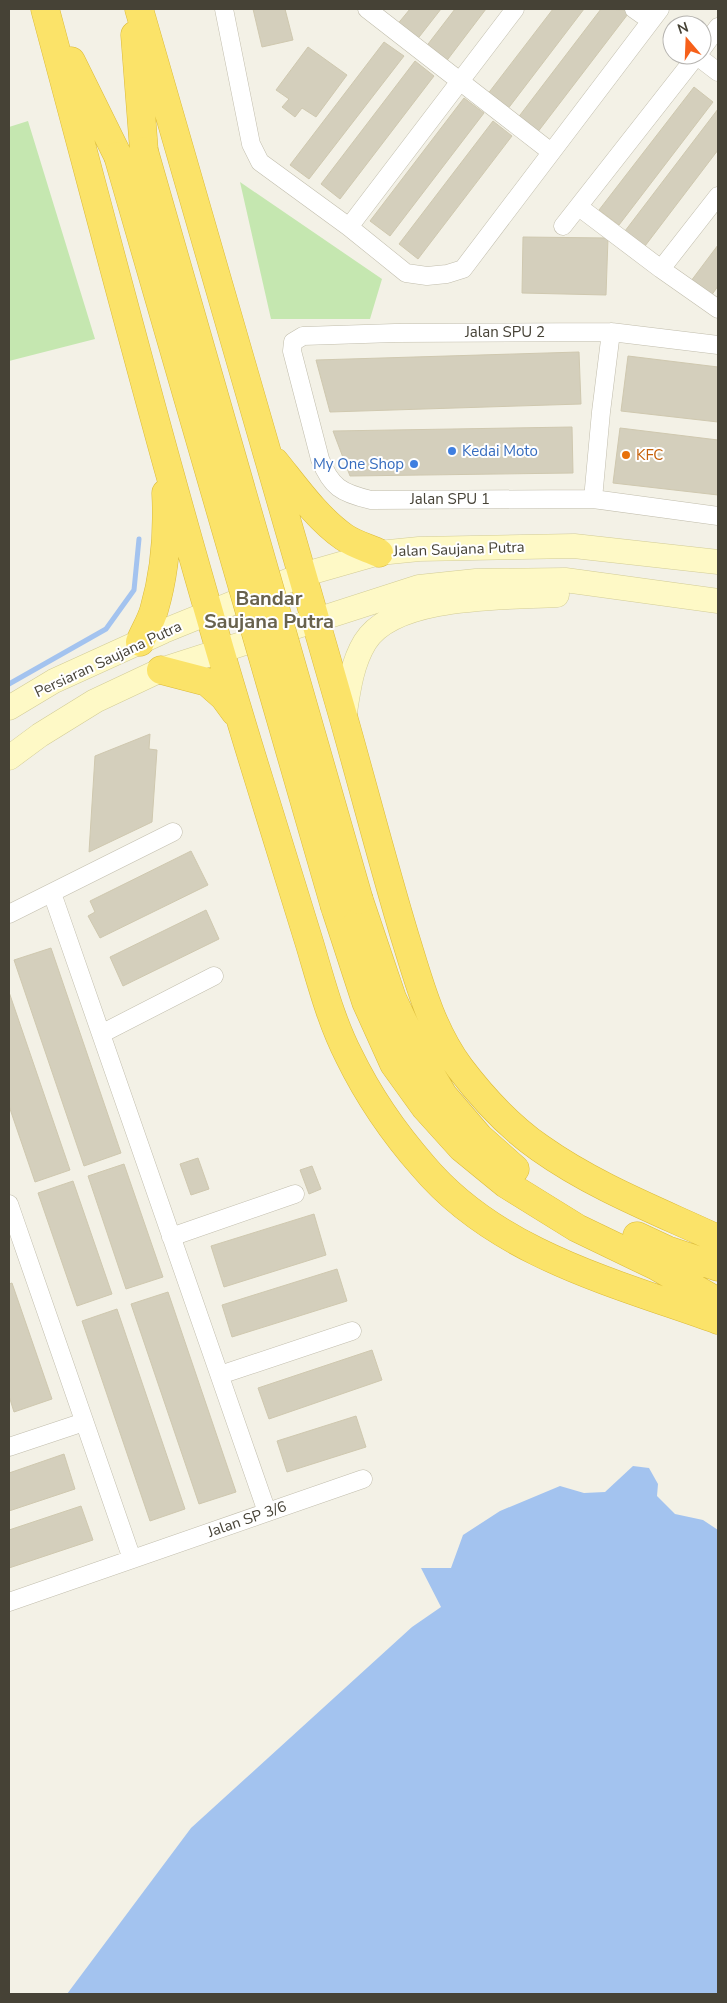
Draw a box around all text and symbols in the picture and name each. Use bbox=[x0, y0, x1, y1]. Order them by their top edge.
north arrow bbox=[662, 15, 712, 65]
text: N bbox=[675, 17, 691, 39]
street label: Jalan SPU 2 bbox=[464, 322, 545, 342]
place label: Kedai Moto bbox=[462, 441, 538, 461]
marker: Kedai Moto bbox=[446, 445, 458, 457]
place label: KFC bbox=[636, 445, 663, 465]
marker: KFC bbox=[620, 449, 632, 461]
place label: My One Shop bbox=[313, 454, 404, 474]
marker: My One Shop bbox=[408, 458, 420, 470]
street label: Jalan SPU 1 bbox=[409, 489, 490, 509]
street label: Jalan Saujana Putra bbox=[392, 537, 525, 561]
district label: Bandar Saujana Putra bbox=[204, 585, 334, 635]
street label: Persiaran Saujana Putra bbox=[31, 616, 185, 702]
street label: Jalan SP 3/6 bbox=[204, 1496, 289, 1542]

